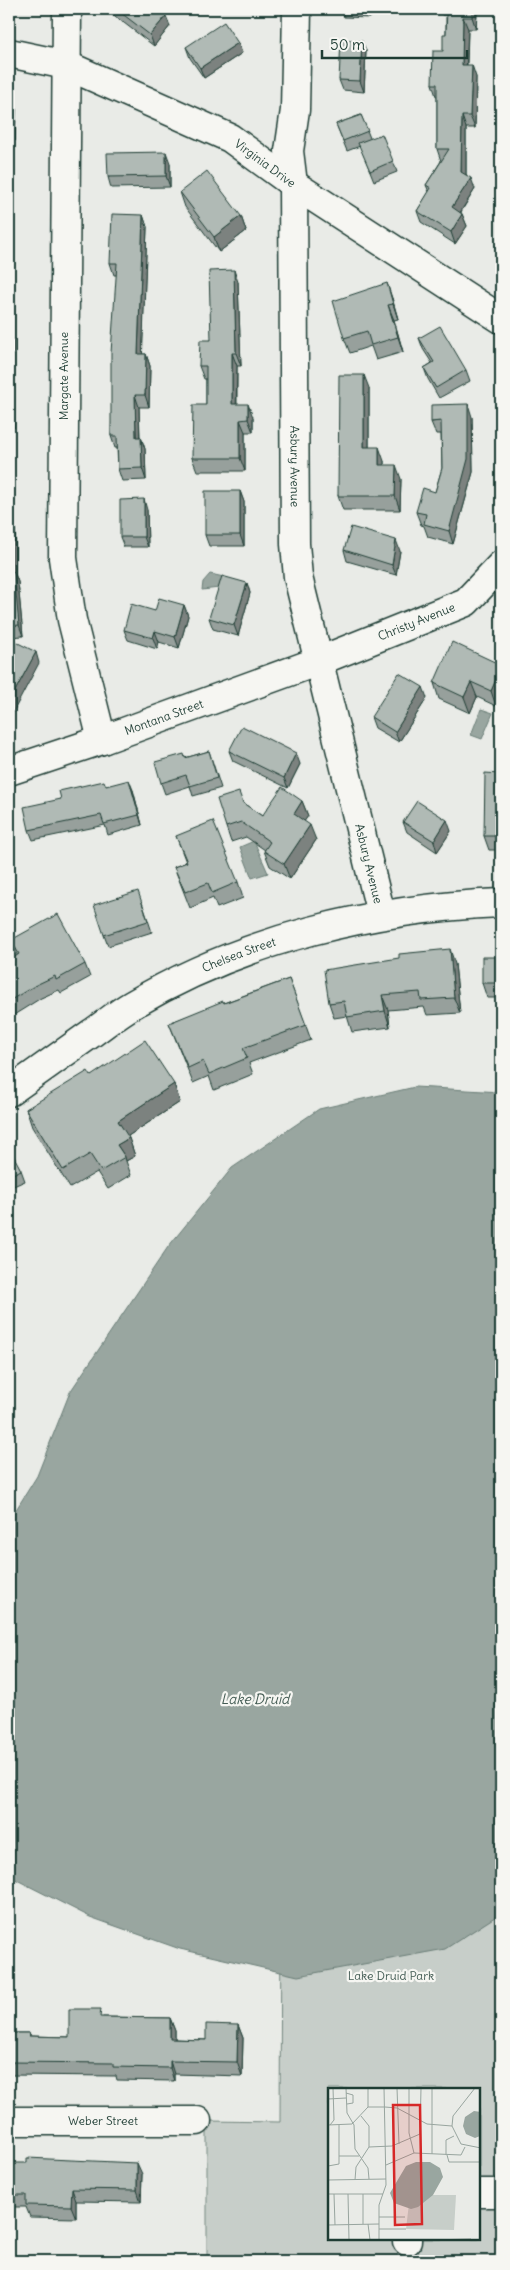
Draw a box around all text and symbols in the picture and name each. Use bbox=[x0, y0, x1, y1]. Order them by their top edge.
scale bar bbox=[322, 28, 468, 60]
text: 50 m bbox=[330, 35, 365, 54]
street label: Virginia Drive bbox=[232, 136, 299, 190]
street label: Margate Avenue bbox=[56, 332, 71, 420]
street label: Asbury Avenue bbox=[287, 425, 303, 507]
street label: Christy Avenue bbox=[375, 599, 457, 644]
street label: Montana Street bbox=[122, 696, 205, 738]
street label: Asbury Avenue bbox=[352, 822, 386, 905]
street label: Chelsea Street bbox=[200, 934, 278, 975]
water label: Lake Druid bbox=[221, 1690, 291, 1708]
park label: Lake Druid Park bbox=[348, 1968, 434, 1983]
inset map bbox=[328, 2088, 480, 2240]
street label: Weber Street bbox=[68, 2113, 138, 2128]

